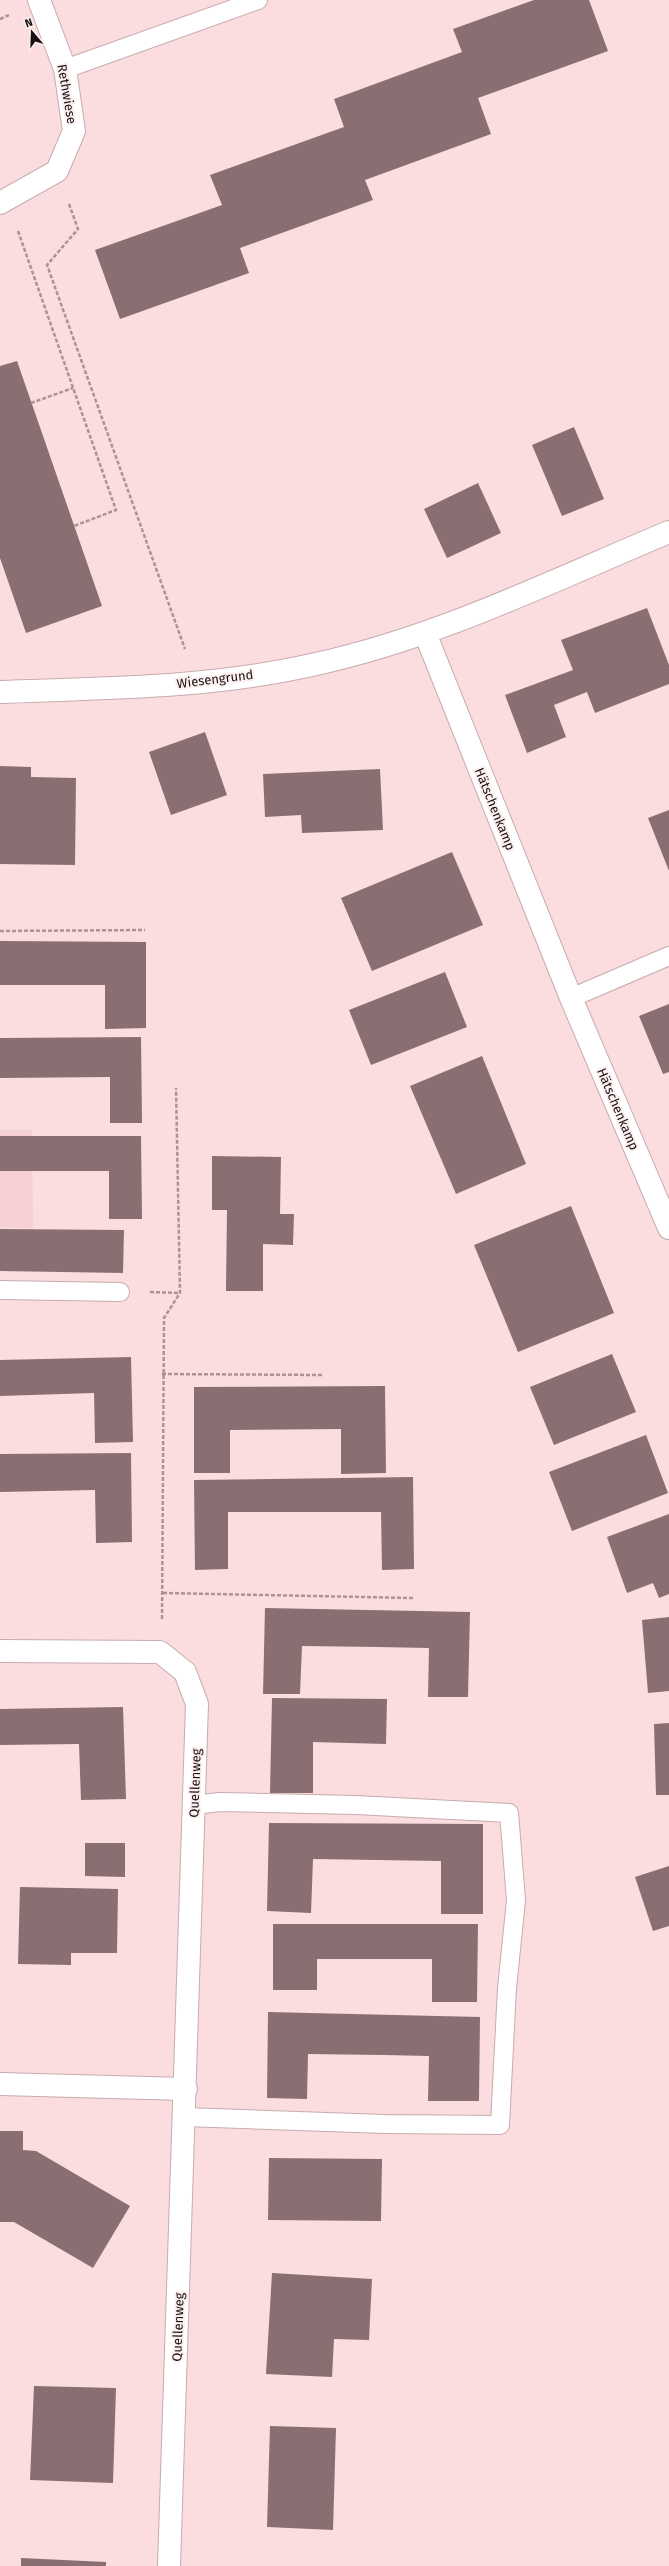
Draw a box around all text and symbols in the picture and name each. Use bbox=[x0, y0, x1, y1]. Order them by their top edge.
north arrow bbox=[12, 12, 52, 52]
text: N bbox=[23, 16, 34, 30]
street label: Rethwiese bbox=[54, 63, 80, 125]
street label: Wiesengrund bbox=[176, 667, 254, 691]
street label: Hätschenkamp bbox=[472, 766, 518, 852]
street label: Hätschenkamp bbox=[594, 1066, 642, 1152]
street label: Quellenweg bbox=[186, 1748, 204, 1818]
street label: Quellenweg bbox=[169, 2292, 187, 2362]

